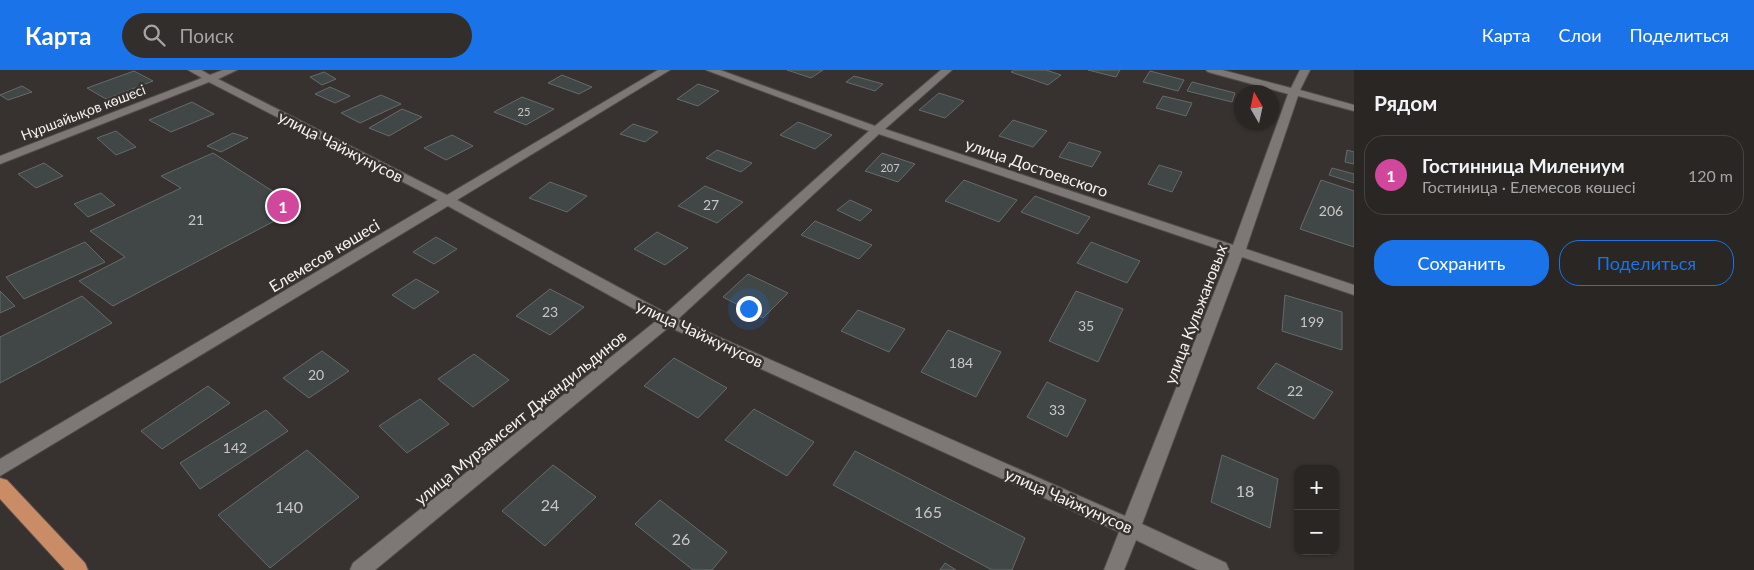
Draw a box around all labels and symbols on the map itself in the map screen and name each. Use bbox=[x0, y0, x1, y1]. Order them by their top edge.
street label: Нұршайықов көшесі bbox=[18, 80, 148, 144]
north arrow bbox=[1234, 85, 1279, 130]
house number: 25 bbox=[518, 105, 530, 118]
street label: улица Чайжунусов bbox=[275, 106, 407, 186]
street label: улица Достоевского bbox=[963, 134, 1111, 200]
house number: 207 bbox=[880, 161, 900, 174]
pin: 1 bbox=[267, 187, 299, 225]
house number: 27 bbox=[703, 196, 719, 213]
house number: 206 bbox=[1319, 202, 1343, 219]
house number: 21 bbox=[188, 211, 204, 228]
street label: Елемесов көшесі bbox=[265, 215, 383, 295]
street label: улица Кульжановых bbox=[1160, 241, 1230, 387]
street label: улица Чайжунусов bbox=[634, 295, 766, 371]
your location bbox=[736, 296, 762, 322]
house number: 23 bbox=[542, 303, 558, 320]
house number: 199 bbox=[1300, 313, 1324, 330]
house number: 35 bbox=[1078, 317, 1094, 334]
street label: улица Мурзамсеит Джандильдинов bbox=[410, 326, 630, 508]
house number: 184 bbox=[949, 354, 973, 371]
house number: 20 bbox=[308, 366, 324, 383]
house number: 22 bbox=[1287, 382, 1303, 399]
house number: 33 bbox=[1049, 401, 1065, 418]
house number: 142 bbox=[223, 439, 247, 456]
street label: улица Чайжунусов bbox=[1002, 463, 1136, 537]
house number: 18 bbox=[1236, 481, 1254, 500]
house number: 24 bbox=[541, 495, 559, 514]
house number: 140 bbox=[275, 497, 303, 516]
house number: 165 bbox=[914, 502, 942, 521]
house number: 26 bbox=[672, 529, 690, 548]

